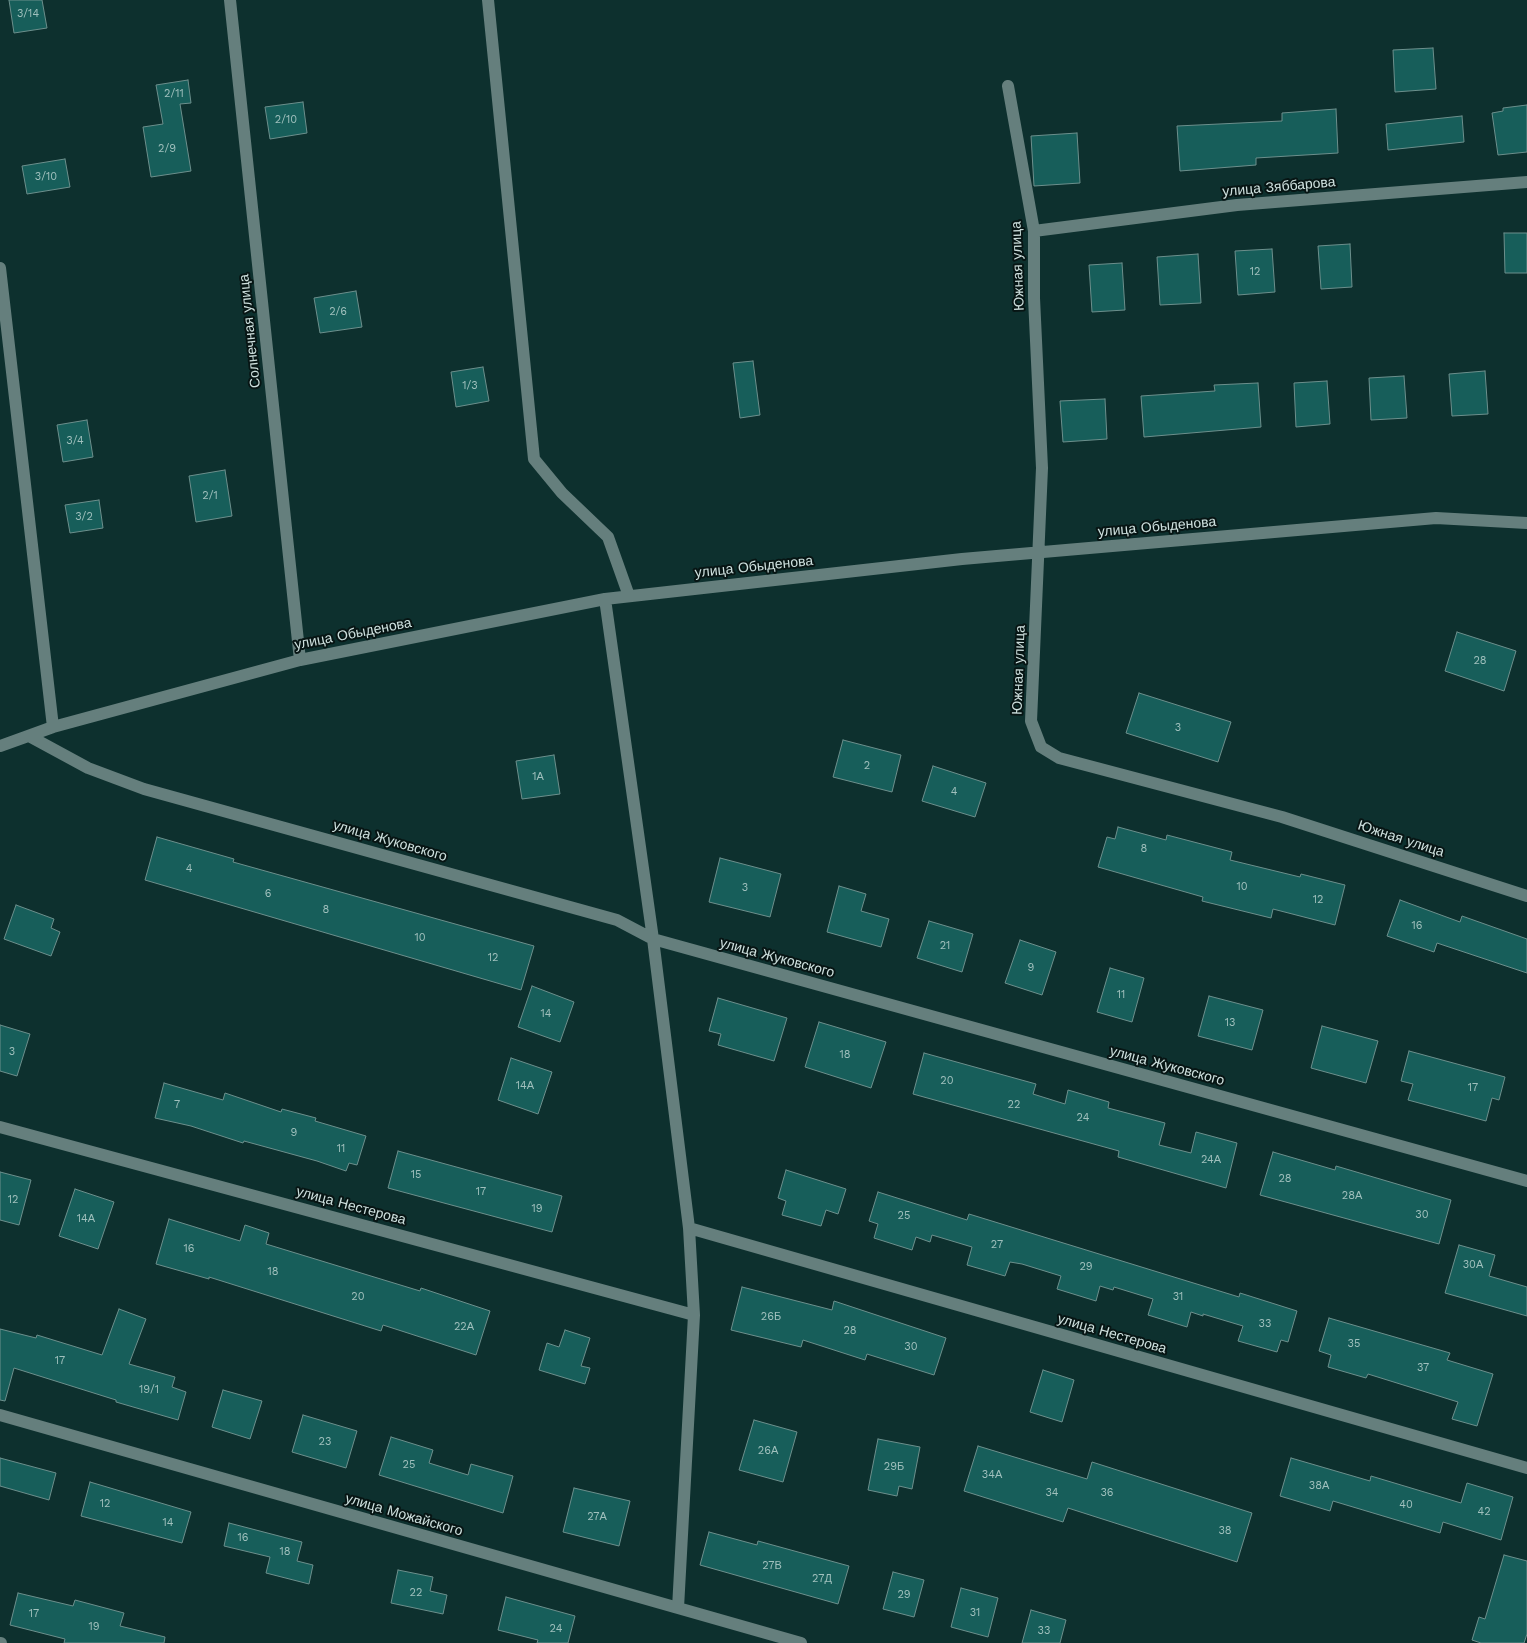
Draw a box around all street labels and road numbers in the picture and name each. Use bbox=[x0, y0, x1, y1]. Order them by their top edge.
street label: улица Зяббарова bbox=[1222, 174, 1336, 200]
street label: Южная улица bbox=[1008, 221, 1028, 311]
street label: Солнечная улица bbox=[236, 273, 264, 389]
street label: улица Обыденова bbox=[1097, 513, 1217, 541]
street label: улица Обыденова bbox=[694, 552, 814, 582]
street label: улица Обыденова bbox=[293, 614, 413, 654]
street label: Южная улица bbox=[1009, 625, 1029, 715]
street label: улица Жуковского bbox=[331, 817, 449, 865]
street label: Южная улица bbox=[1356, 817, 1446, 861]
street label: улица Жуковского bbox=[718, 935, 836, 981]
street label: улица Жуковского bbox=[1108, 1043, 1226, 1089]
street label: улица Нестерова bbox=[294, 1183, 408, 1229]
street label: улица Нестерова bbox=[1055, 1310, 1169, 1358]
street label: улица Можайского bbox=[343, 1490, 465, 1540]

